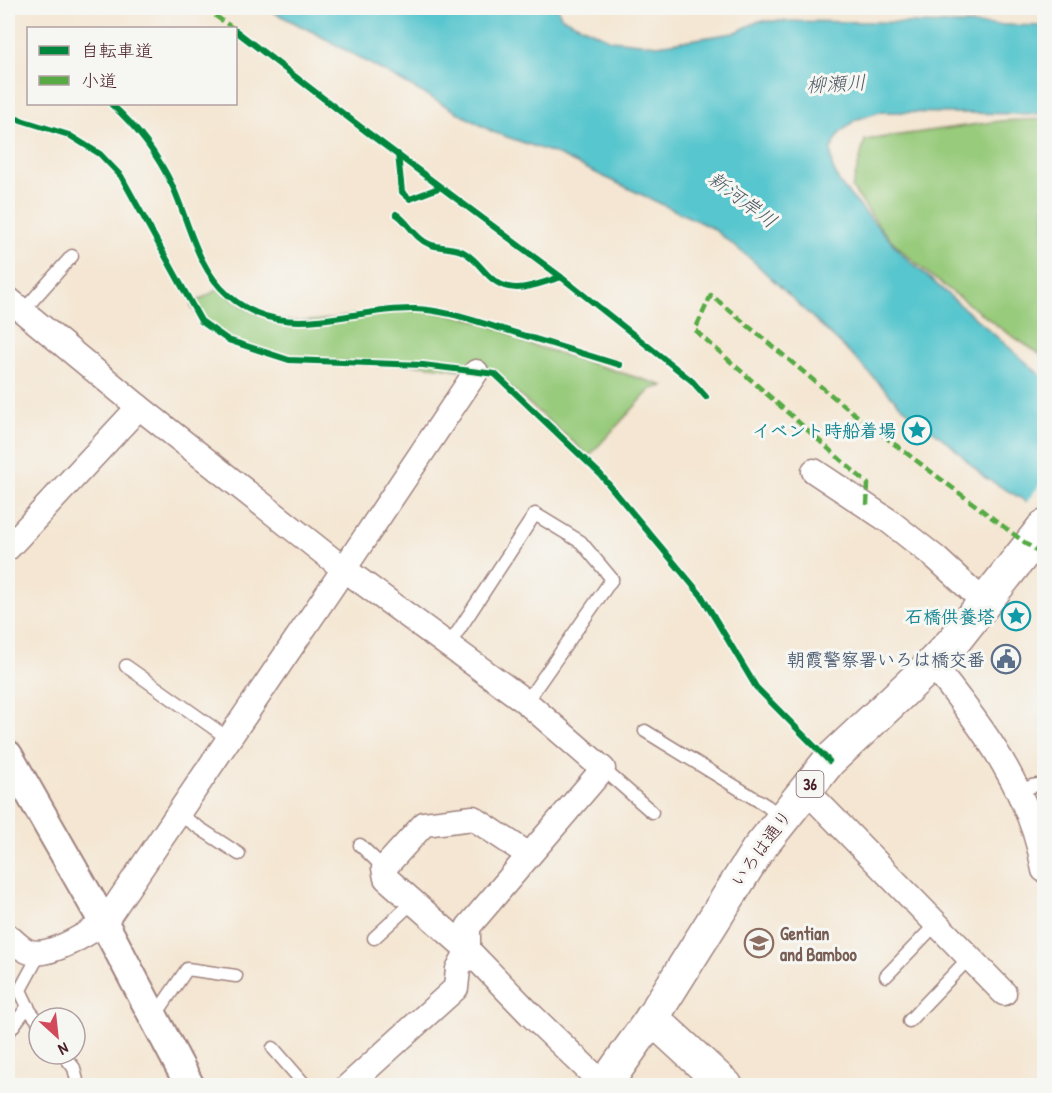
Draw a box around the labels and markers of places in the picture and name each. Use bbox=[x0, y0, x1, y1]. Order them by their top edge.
place icon: イベント時船着場 bbox=[901, 414, 933, 446]
place label: イベント時船着場 bbox=[752, 418, 896, 443]
place icon: 石橋供養塔 bbox=[1000, 600, 1032, 632]
place label: 石橋供養塔 bbox=[905, 604, 995, 629]
public building icon: 朝霞警察署いろは橋交番 bbox=[990, 643, 1022, 675]
place label: 朝霞警察署いろは橋交番 bbox=[787, 647, 985, 672]
place label: Gentian and Bamboo bbox=[780, 921, 857, 967]
school or university icon: Gentian and Bamboo bbox=[743, 927, 775, 959]

